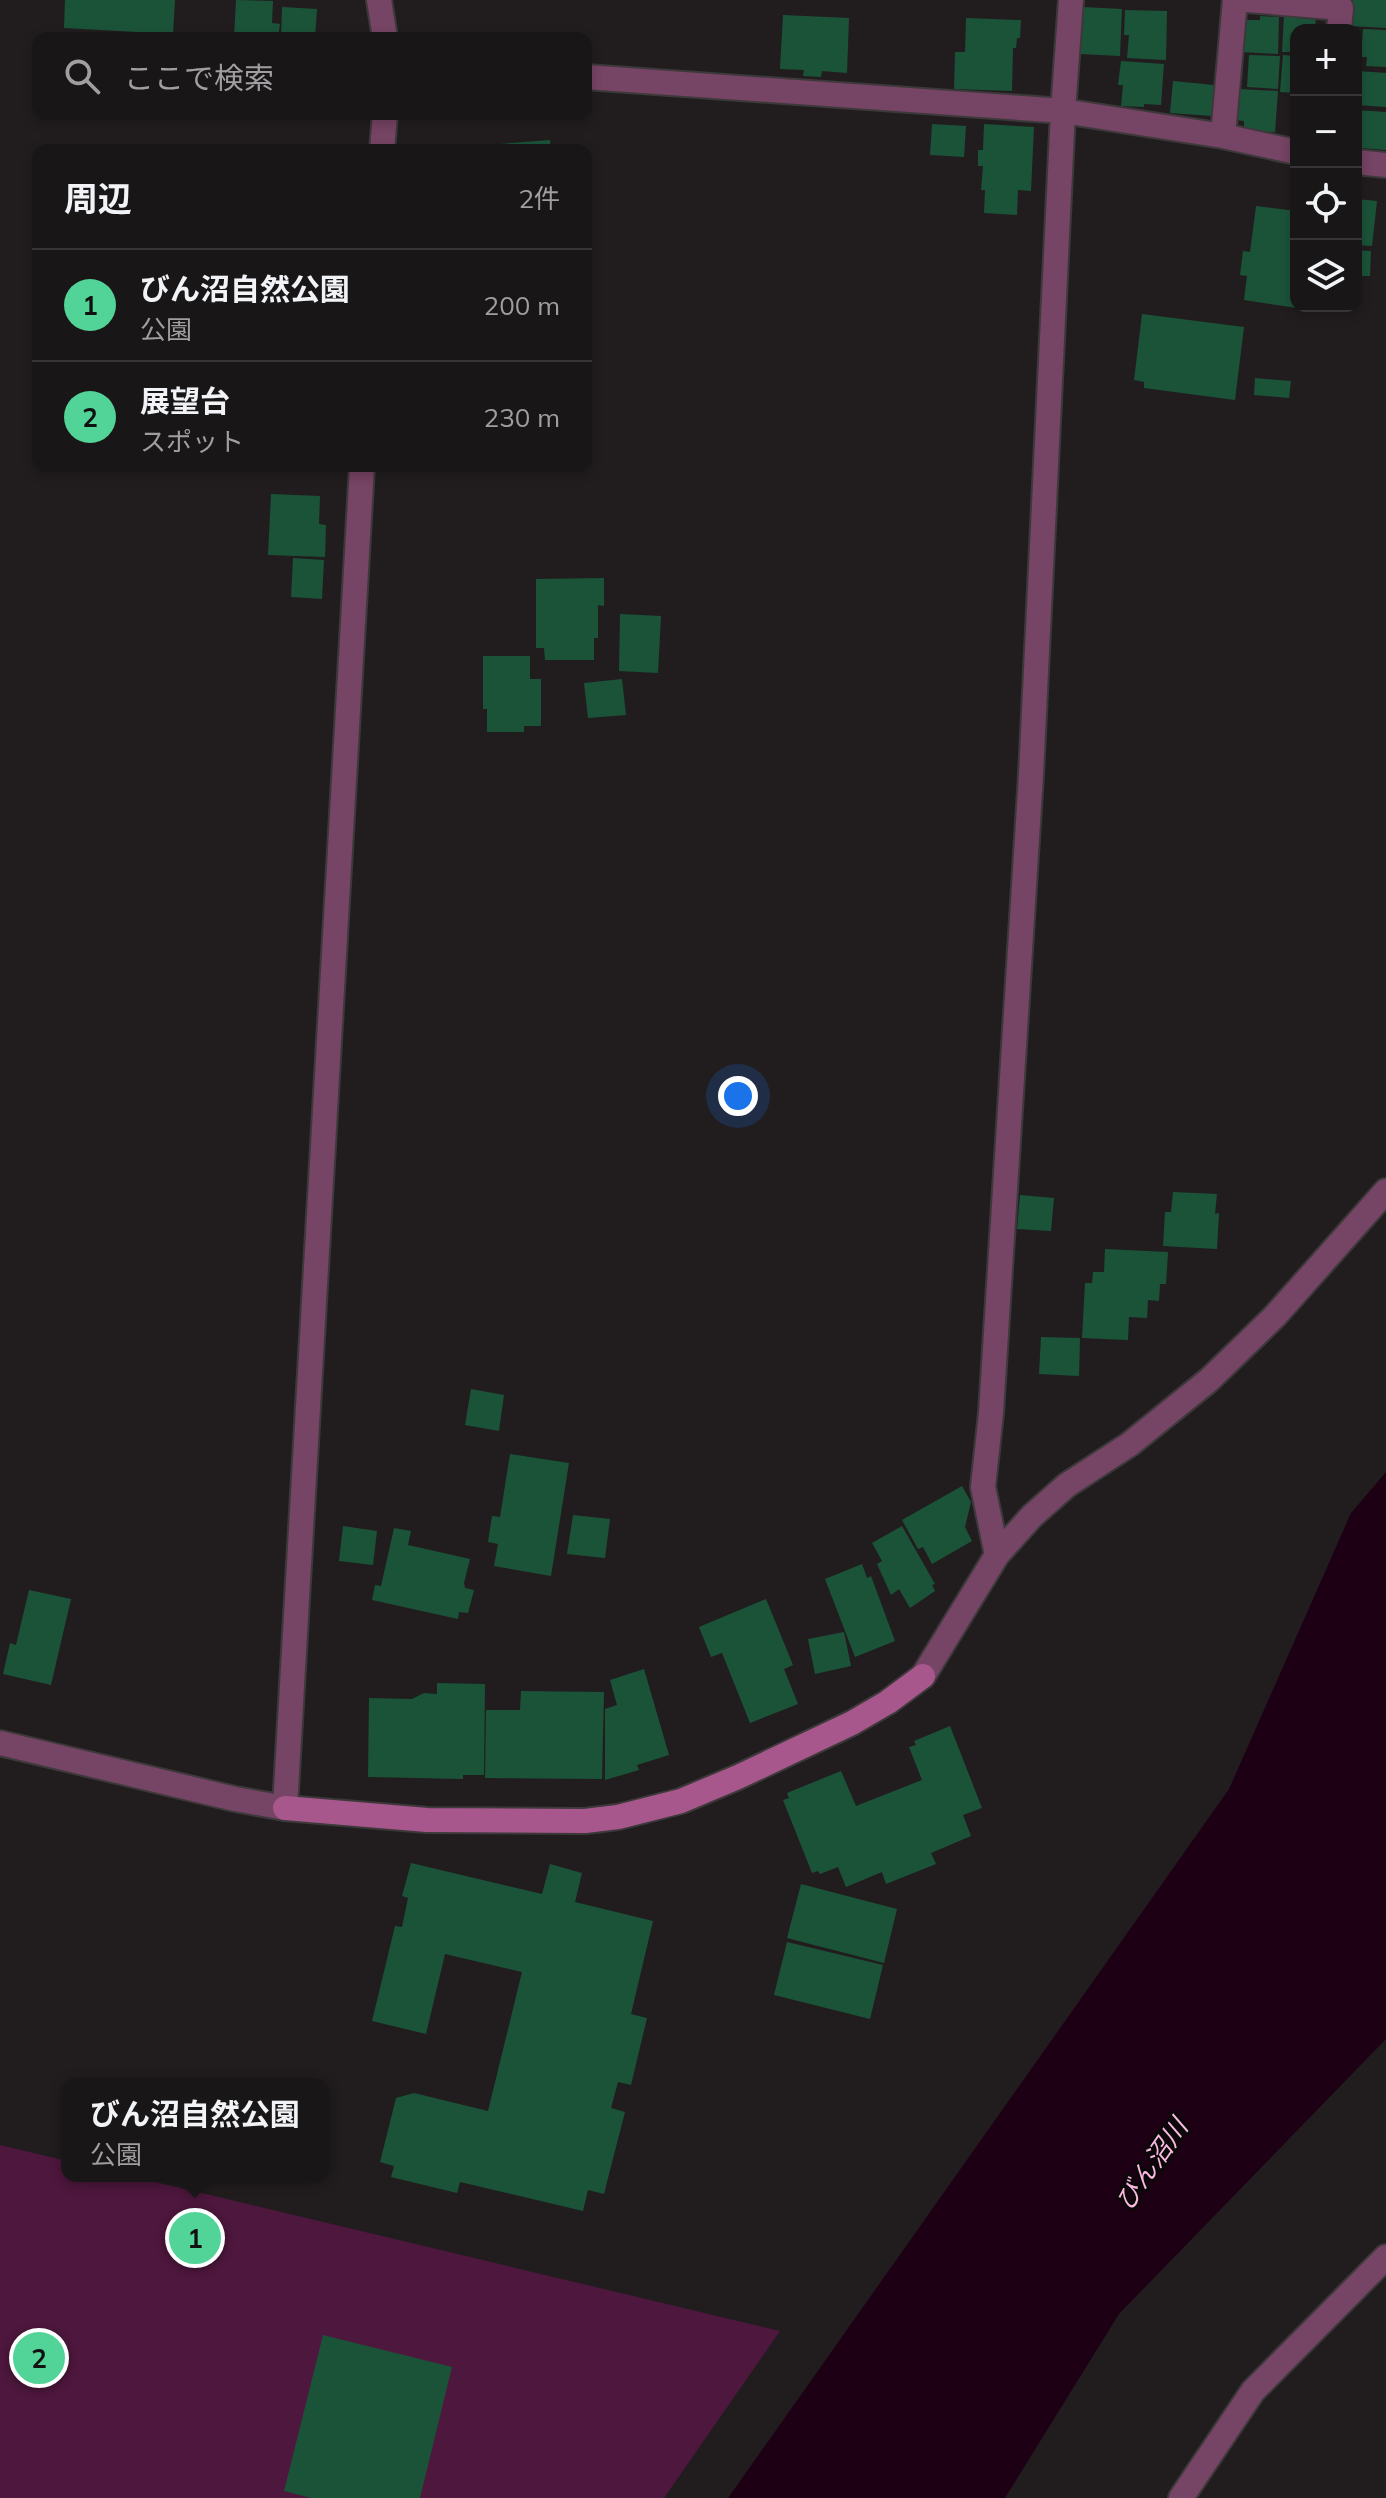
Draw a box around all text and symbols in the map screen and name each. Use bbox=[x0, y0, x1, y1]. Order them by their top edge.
map controls bbox=[1290, 24, 1362, 312]
button: + bbox=[1290, 24, 1362, 96]
search box bbox=[32, 32, 592, 120]
icon: search bbox=[60, 54, 104, 98]
text: ここで検索 bbox=[124, 59, 274, 97]
button: − bbox=[1290, 96, 1362, 168]
button: locate bbox=[1290, 168, 1362, 240]
text: 周辺 bbox=[64, 177, 132, 220]
text: 2件 bbox=[518, 182, 560, 215]
button: layers bbox=[1290, 240, 1362, 312]
text: びん沼自然公園 bbox=[140, 270, 350, 308]
text: 1 bbox=[82, 289, 98, 322]
text: 200 m bbox=[484, 289, 560, 322]
text: 公園 bbox=[140, 313, 192, 346]
text: 展望台 bbox=[140, 382, 230, 420]
text: 2 bbox=[82, 401, 98, 434]
text: 230 m bbox=[484, 401, 560, 434]
text: スポット bbox=[140, 425, 244, 458]
your location bbox=[718, 1076, 758, 1116]
popup bbox=[61, 2078, 329, 2182]
text: びん沼自然公園 bbox=[90, 2095, 300, 2133]
water label: びん沼川 bbox=[1108, 2109, 1196, 2216]
text: 公園 bbox=[90, 2138, 142, 2171]
pin: 1 bbox=[169, 2208, 221, 2268]
pin: 2 bbox=[13, 2328, 65, 2388]

